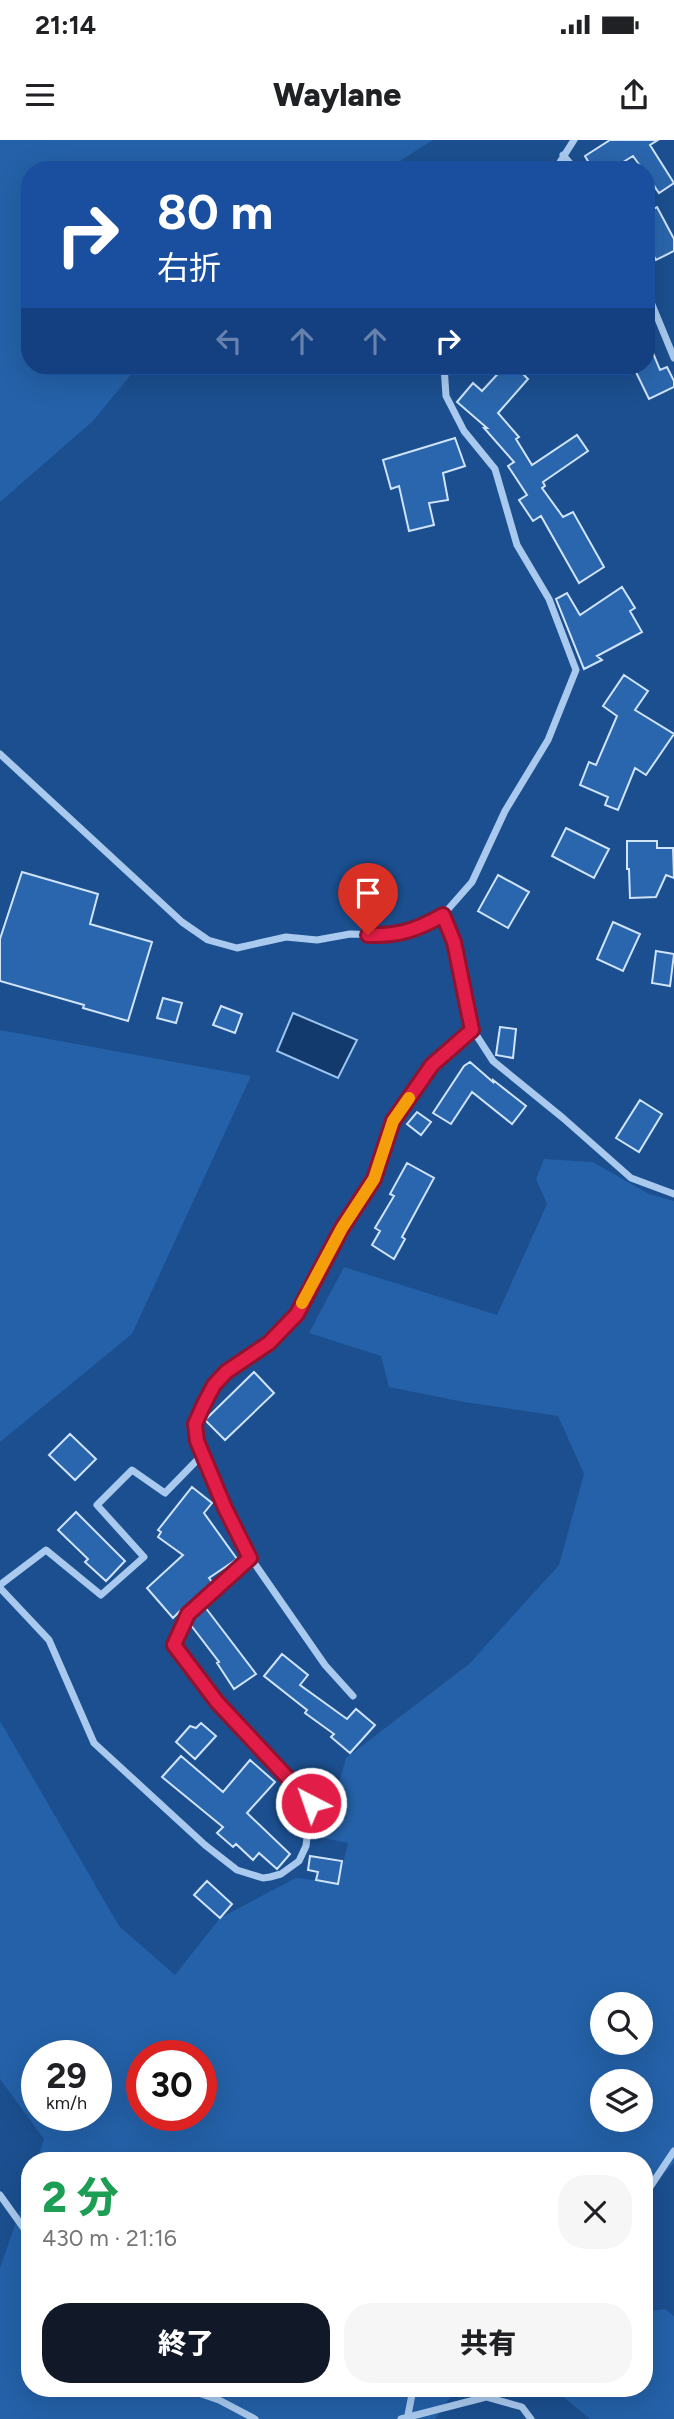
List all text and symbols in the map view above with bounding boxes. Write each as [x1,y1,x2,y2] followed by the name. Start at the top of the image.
[35,9,96,41] text: 21:14
[21,76,59,114] icon: menu
[273,76,401,114] text: Waylane
[615,76,653,114] icon: share
[157,182,273,241] text: 80 m
[42,189,133,280] icon: right
[157,249,221,287] text: 右折
[210,322,248,360] icon: left
[283,322,321,360] icon: ahead
[356,322,394,360] icon: ahead
[429,322,467,360] icon: right
[338,863,398,935] pin
[349,874,387,912] icon: arrive
[274,1766,348,1840] position arrow
[590,1992,653,2132] map controls
[590,1992,653,2055] button: search
[126,2040,217,2131] speed limit sign: 30
[46,2055,87,2097] text: 29
[590,2069,653,2132] button: layers
[46,2092,87,2114] text: km/h
[42,2172,119,2223] text: 2 分
[558,2175,632,2249] button: close
[42,2224,177,2252] text: 430 m · 21:16
[42,2303,330,2383] button: 終了
[344,2303,632,2383] button: 共有

